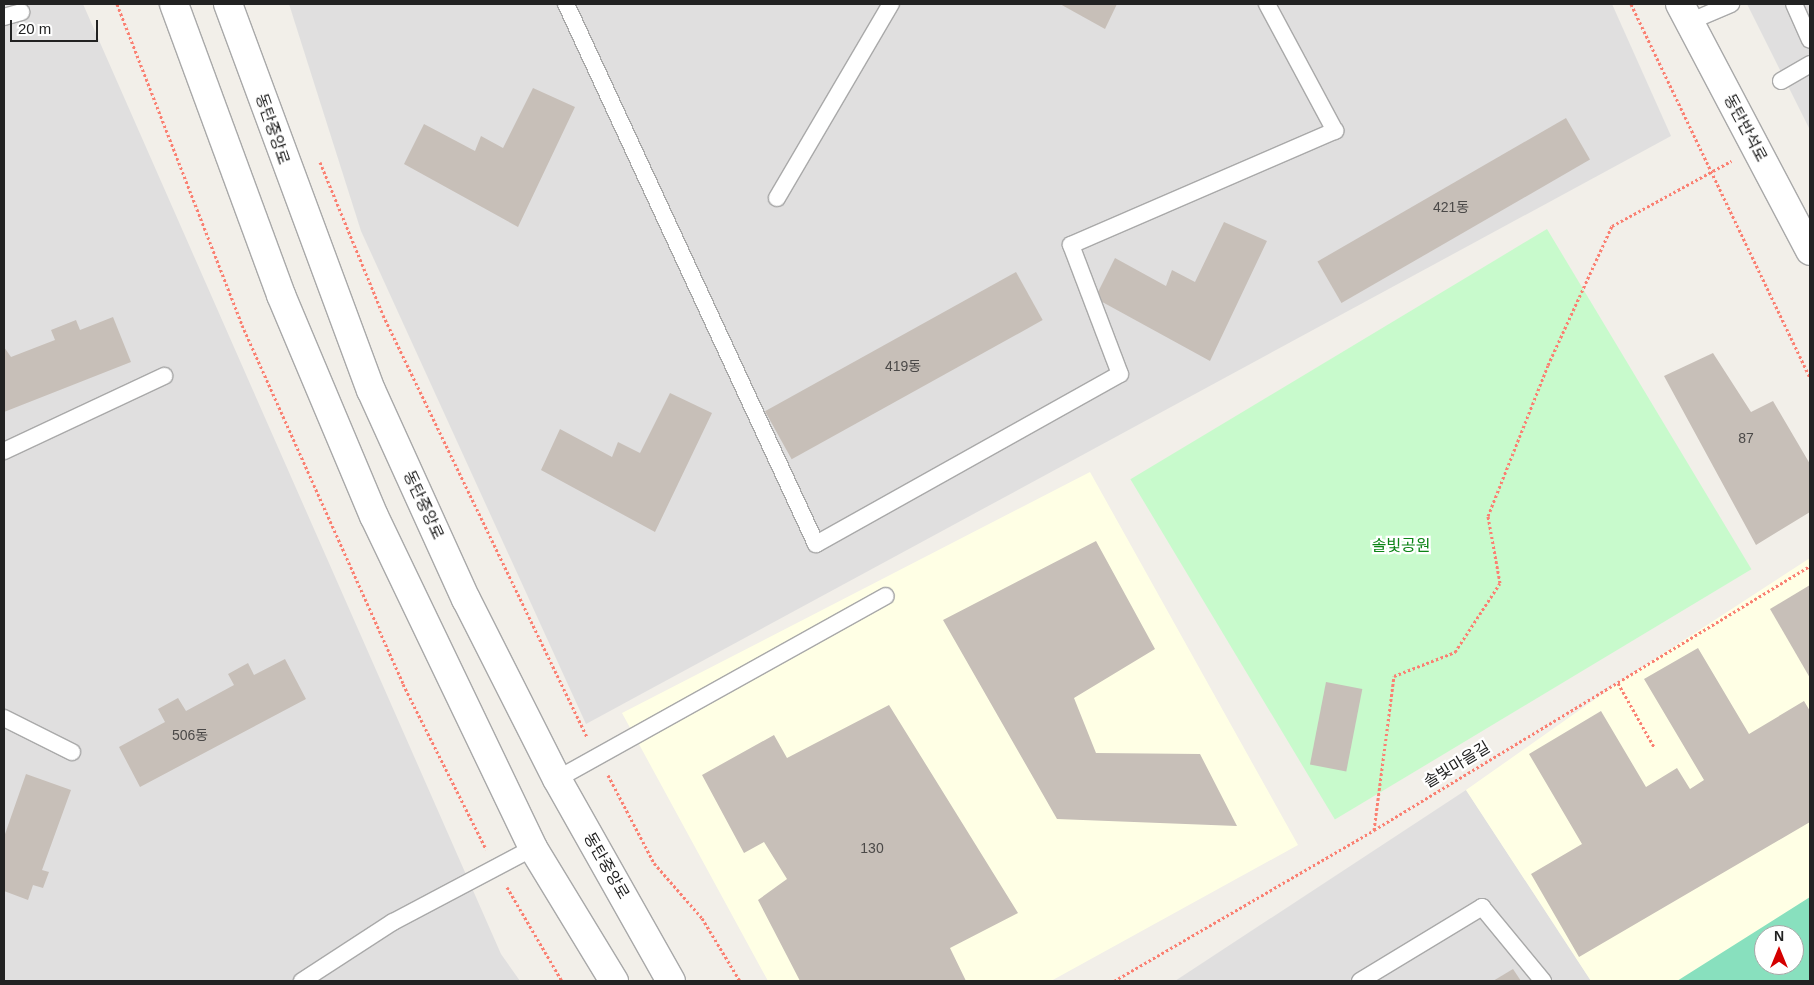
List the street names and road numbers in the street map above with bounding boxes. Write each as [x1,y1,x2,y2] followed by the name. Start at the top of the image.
[251,91,293,167] street label: 동탄중앙로
[1719,91,1771,165] street label: 동탄반석로
[399,468,447,542] street label: 동탄중앙로
[1421,738,1493,792] street label: 솔빛마을길
[579,829,633,903] street label: 동탄중앙로

